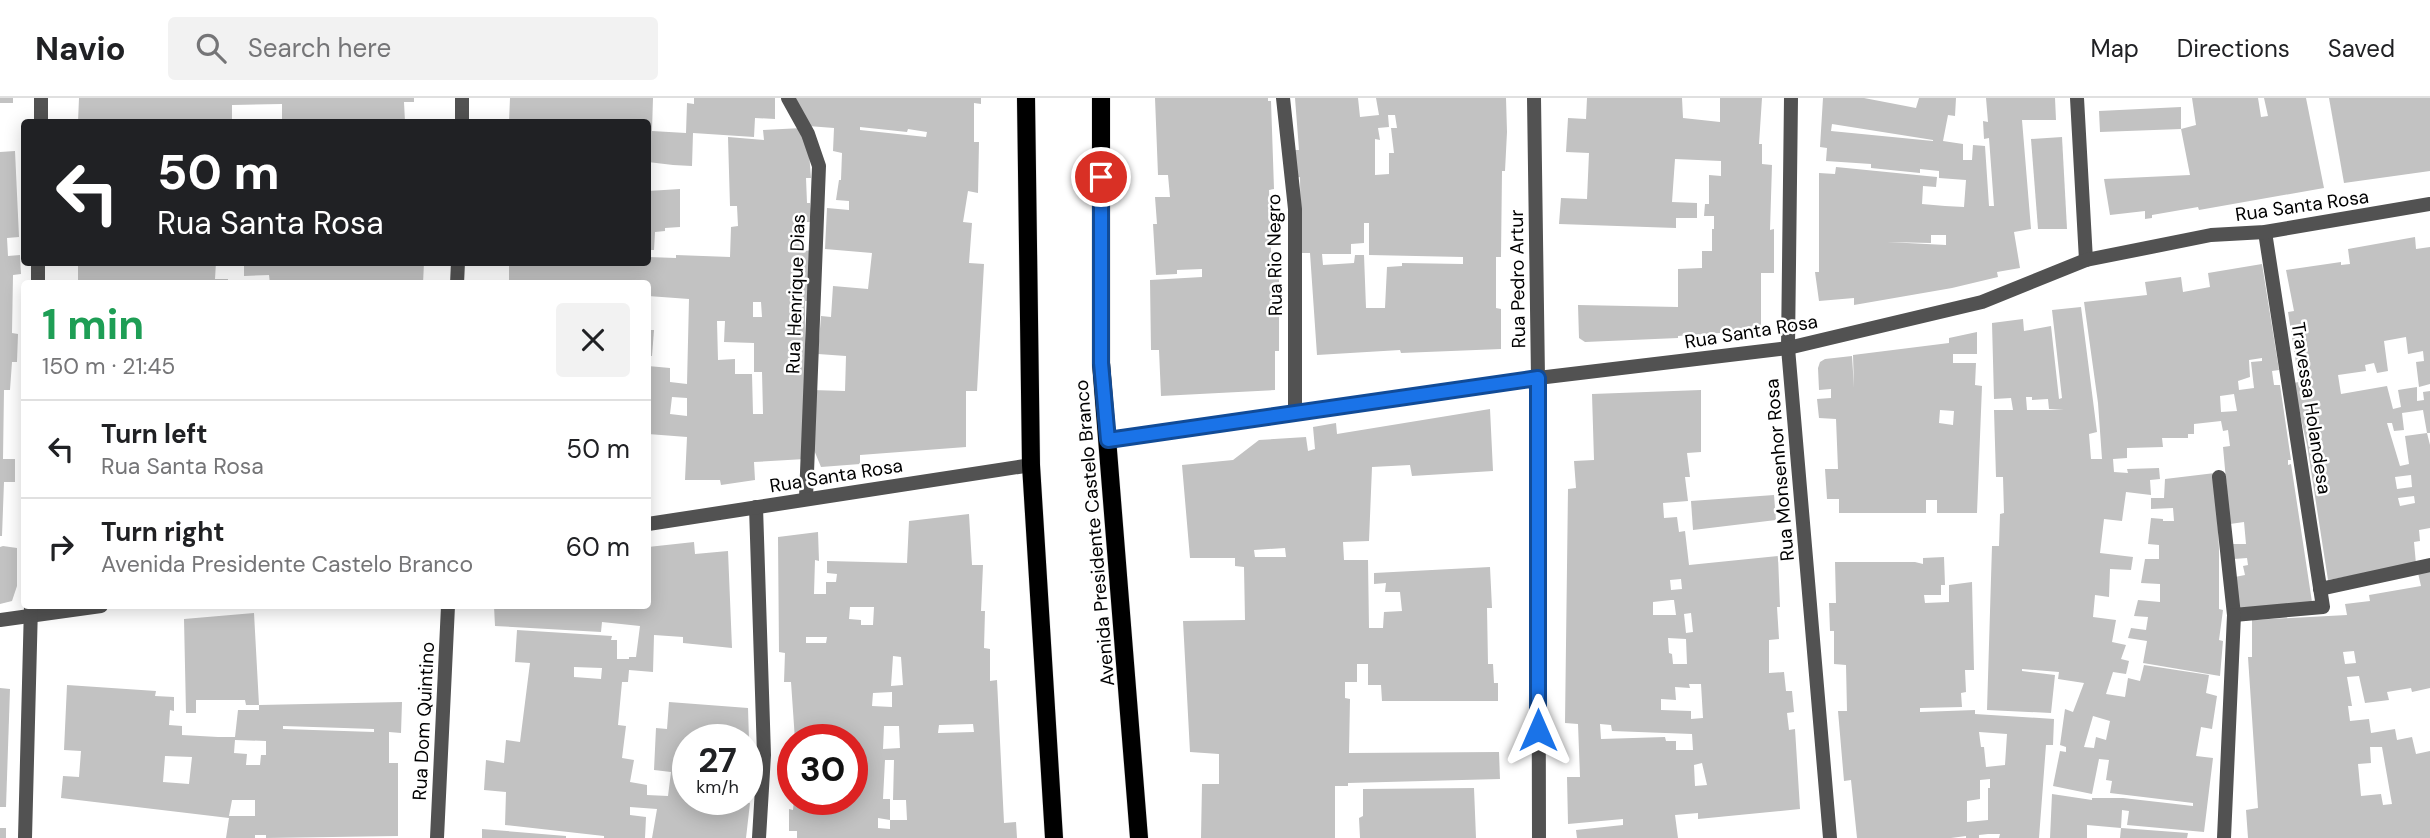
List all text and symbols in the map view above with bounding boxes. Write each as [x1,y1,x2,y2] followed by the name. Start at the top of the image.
[168,17,658,80] search box
[35,27,126,70] text: Navio
[192,29,230,67] icon: search
[248,31,391,65] text: Search here
[2091,33,2139,64] text: Map
[2177,33,2290,64] text: Directions
[2328,33,2395,64] text: Saved
[157,140,280,204] text: 50 m
[42,147,133,238] icon: left
[1071,147,1131,207] pin
[1082,158,1120,196] icon: arrive
[2234,184,2370,227] street label: Rua Santa Rosa
[1261,194,1288,316] street label: Rua Rio Negro
[157,202,384,244] text: Rua Santa Rosa
[1504,209,1531,349] street label: Rua Pedro Artur
[780,214,811,374] street label: Rua Henrique Dias
[42,297,144,352] text: 1 min
[556,303,630,377] button: close
[1683,309,1819,354] street label: Rua Santa Rosa
[2286,320,2337,496] street label: Travessa Holandesa
[42,351,175,381] text: 150 m · 21:45
[1759,378,1800,562] street label: Rua Monsenhor Rosa
[1069,379,1120,687] street label: Avenida Presidente Castelo Branco
[101,417,208,451] text: Turn left
[42,430,80,468] icon: left
[566,432,630,466] text: 50 m
[101,451,264,481] text: Rua Santa Rosa
[768,453,904,498] street label: Rua Santa Rosa
[101,515,225,549] text: Turn right
[42,528,80,566] icon: right
[566,530,630,564] text: 60 m
[101,549,473,579] text: Avenida Presidente Castelo Branco
[407,641,440,801] street label: Rua Dom Quintino
[1501,693,1575,767] position arrow
[777,724,868,815] speed limit sign: 30
[698,737,737,783] text: 27
[696,775,739,799] text: km/h

